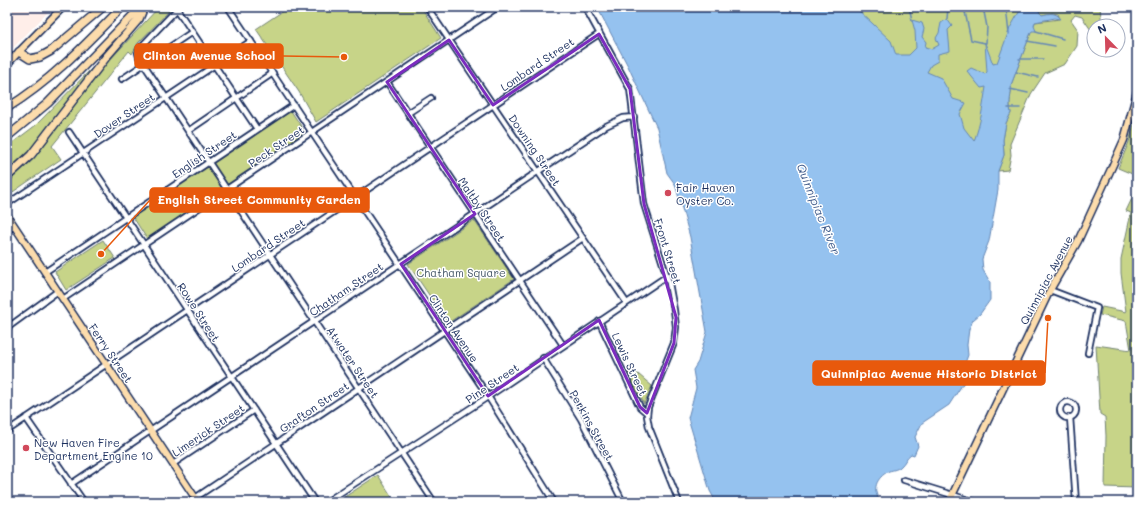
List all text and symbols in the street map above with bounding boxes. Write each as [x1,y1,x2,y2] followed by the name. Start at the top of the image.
[1086,18,1126,58] north arrow
[1095,20,1109,37] text: N
[497,34,577,94] street label: Lombard Street
[135,44,283,68] callout: Clinton Avenue School
[143,47,275,63] text: Clinton Avenue School
[90,89,158,141] street label: Dover Street
[506,111,565,189] street label: Downing Street
[245,122,307,170] street label: Peck Street
[169,127,239,181] street label: English Street
[793,161,845,257] water label: Quinnipiac River
[455,174,509,244] street label: Maltby Street
[676,180,735,208] place label: Fair Haven Oyster Co.
[150,188,369,212] callout: English Street Community Garden
[663,188,673,198] marker: Fair Haven Oyster Co.
[157,191,361,207] text: English Street Community Garden
[228,215,308,275] street label: Lombard Street
[651,216,685,286] street label: Front Street
[1016,233,1076,327] street label: Quinnipiac Avenue
[306,259,386,319] street label: Chatham Street
[416,265,506,280] park label: Chatham Square
[174,280,224,345] street label: Rowe Street
[426,291,482,365] street label: Clinton Avenue
[86,321,136,386] street label: Ferry Street
[323,323,383,401] street label: Atwater Street
[609,330,651,398] street label: Lewis Street
[462,359,522,406] street label: Pine Street
[813,361,1045,385] callout: Quinnipiac Avenue Historic District
[821,365,1037,381] text: Quinnipiac Avenue Historic District
[276,378,352,436] street label: Grafton Street
[566,387,618,463] street label: Perkins Street
[169,400,247,460] street label: Limerick Street
[34,435,153,463] place label: New Haven Fire Department Engine 10
[21,443,31,453] marker: New Haven Fire Department Engine 10

